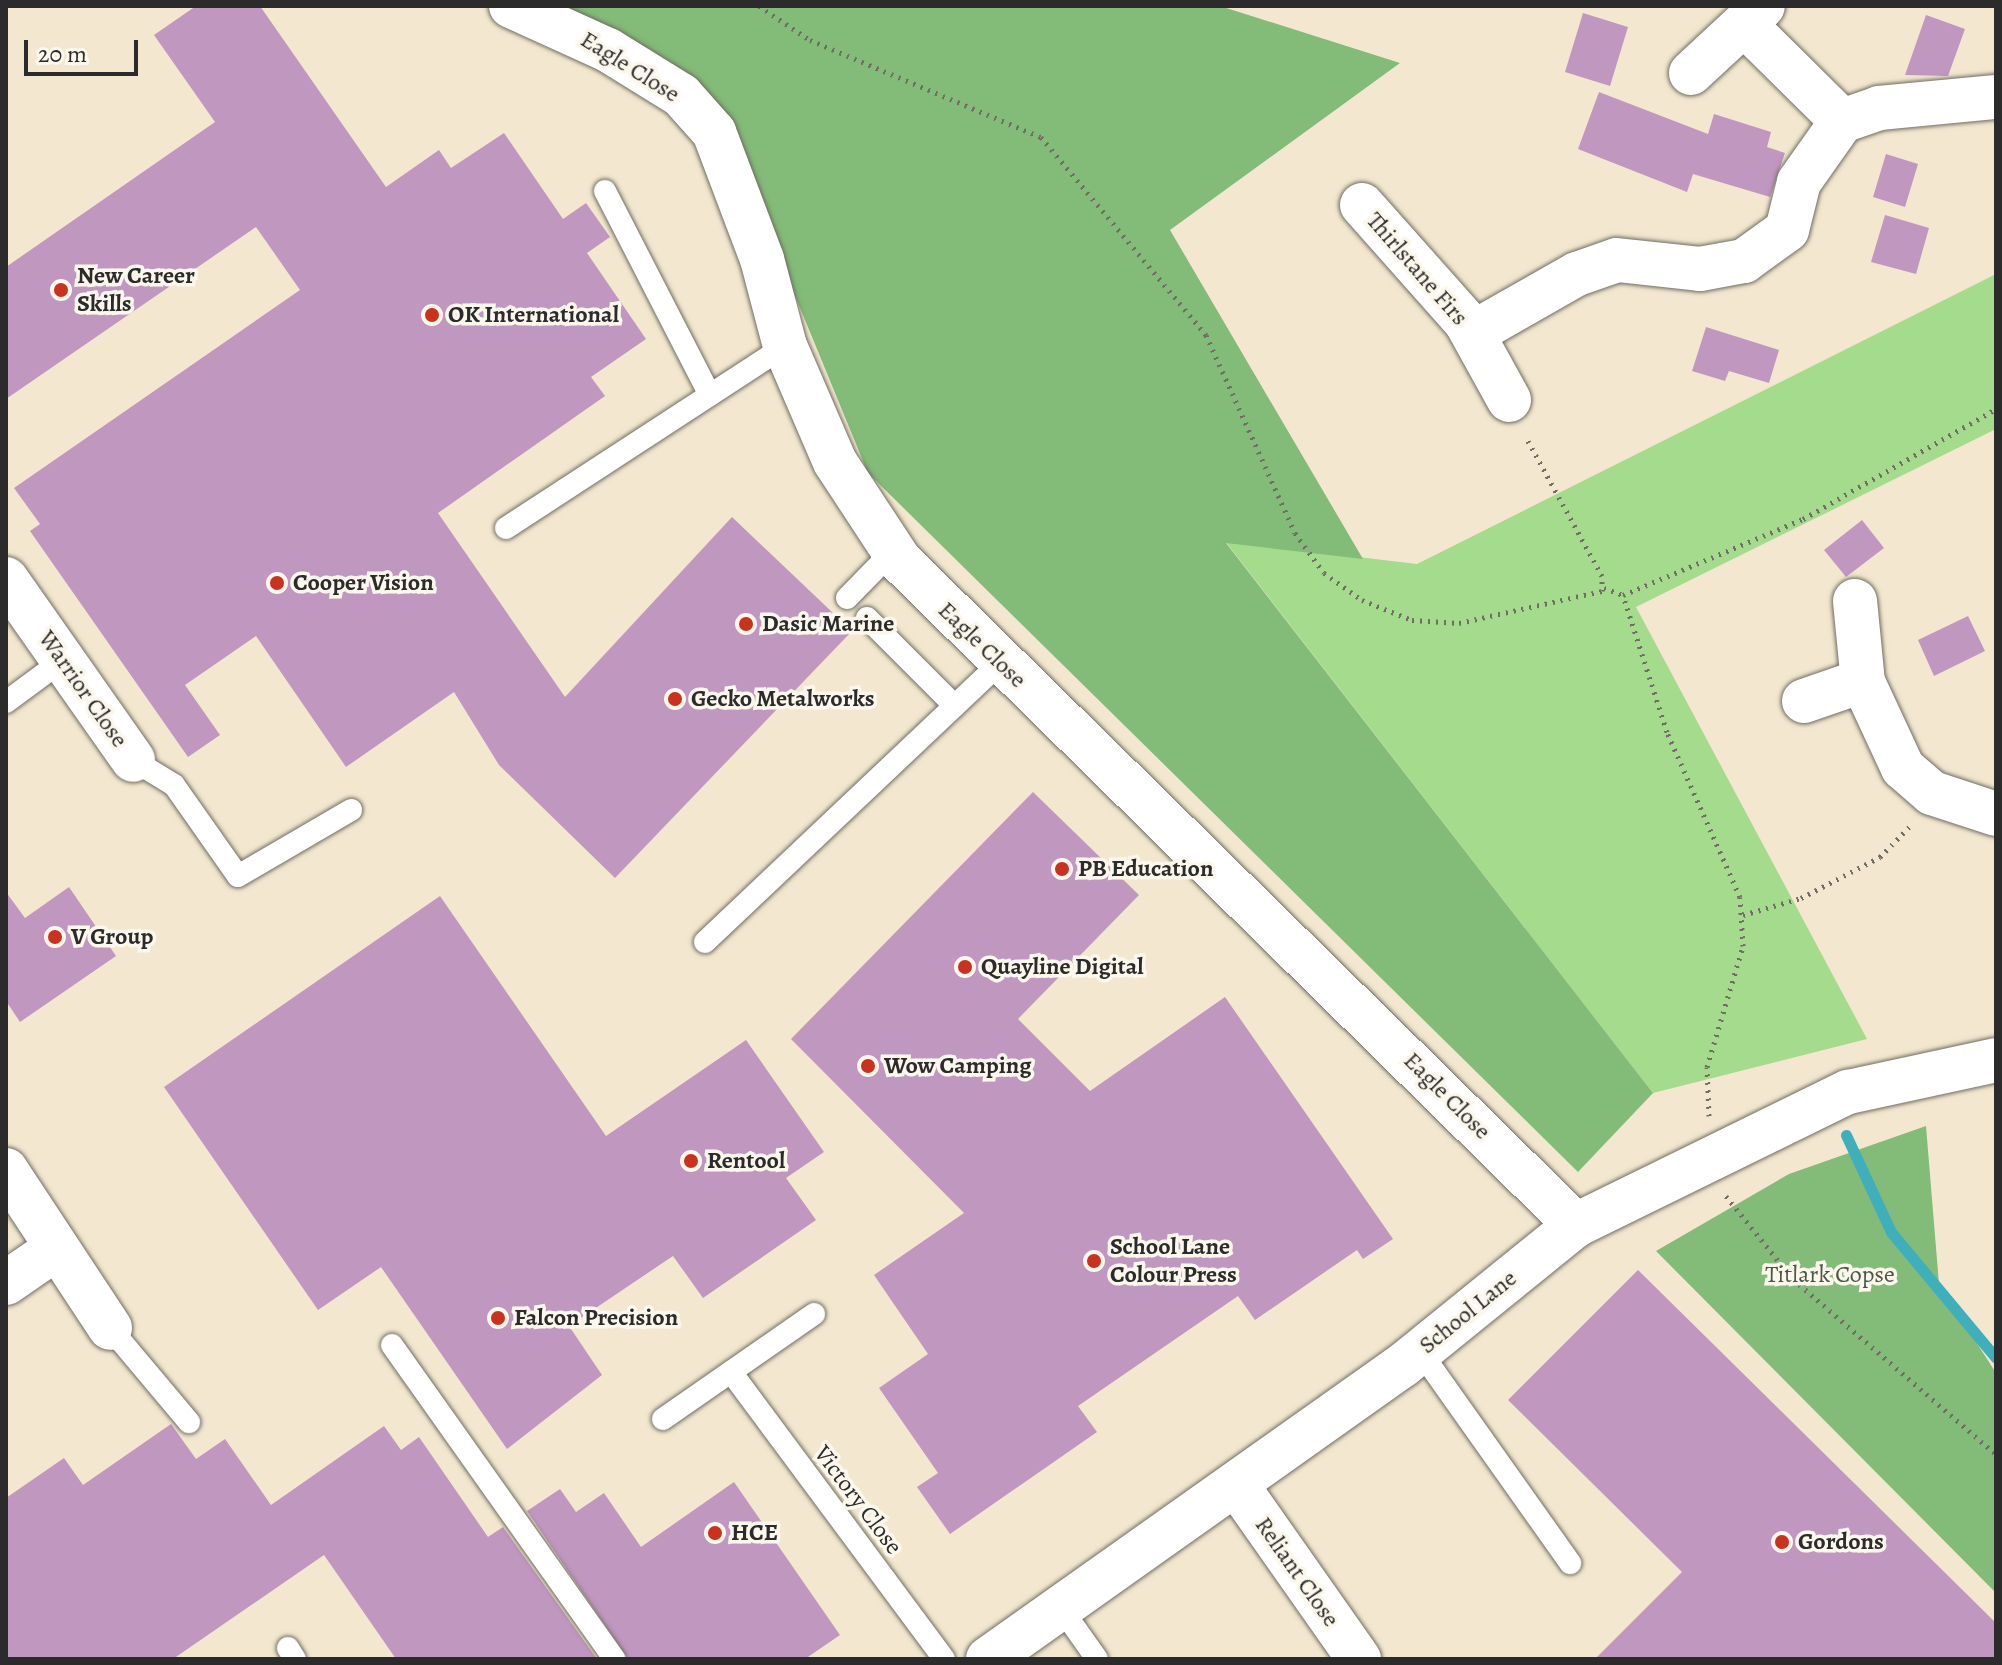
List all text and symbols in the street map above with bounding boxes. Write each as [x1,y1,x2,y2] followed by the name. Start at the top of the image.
[28,24,142,74] scale bar
[575,25,685,109] street label: Eagle Close
[38,38,87,70] text: 20 m
[1360,207,1474,331] street label: Thirlstane Firs
[77,262,195,318] place label: New Career Skills
[52,281,70,299] marker: New Career Skills
[448,301,619,329] place label: OK International
[423,306,441,324] marker: OK International
[293,569,434,597] place label: Cooper Vision
[268,574,286,592] marker: Cooper Vision
[932,596,1032,694] street label: Eagle Close
[762,610,894,638] place label: Dasic Marine
[737,615,755,633] marker: Dasic Marine
[32,625,134,753] street label: Warrior Close
[691,685,875,713] place label: Gecko Metalworks
[666,690,684,708] marker: Gecko Metalworks
[1078,855,1213,883] place label: PB Education
[1053,860,1071,878] marker: PB Education
[71,923,153,951] place label: V Group
[46,928,64,946] marker: V Group
[981,953,1144,981] place label: Quayline Digital
[956,958,974,976] marker: Quayline Digital
[1397,1046,1497,1146] street label: Eagle Close
[884,1052,1031,1080] place label: Wow Camping
[859,1057,877,1075] marker: Wow Camping
[707,1147,785,1175] place label: Rentool
[682,1152,700,1170] marker: Rentool
[1110,1233,1237,1289] place label: School Lane Colour Press
[1085,1252,1103,1270] marker: School Lane Colour Press
[1765,1261,1895,1289] park label: Titlark Copse
[1413,1264,1523,1360] street label: School Lane
[514,1304,678,1332] place label: Falcon Precision
[489,1309,507,1327] marker: Falcon Precision
[808,1440,908,1560] street label: Victory Close
[1249,1511,1345,1633] street label: Reliant Close
[731,1519,778,1547] place label: HCE
[706,1524,724,1542] marker: HCE
[1798,1528,1884,1556] place label: Gordons
[1773,1533,1791,1551] marker: Gordons

